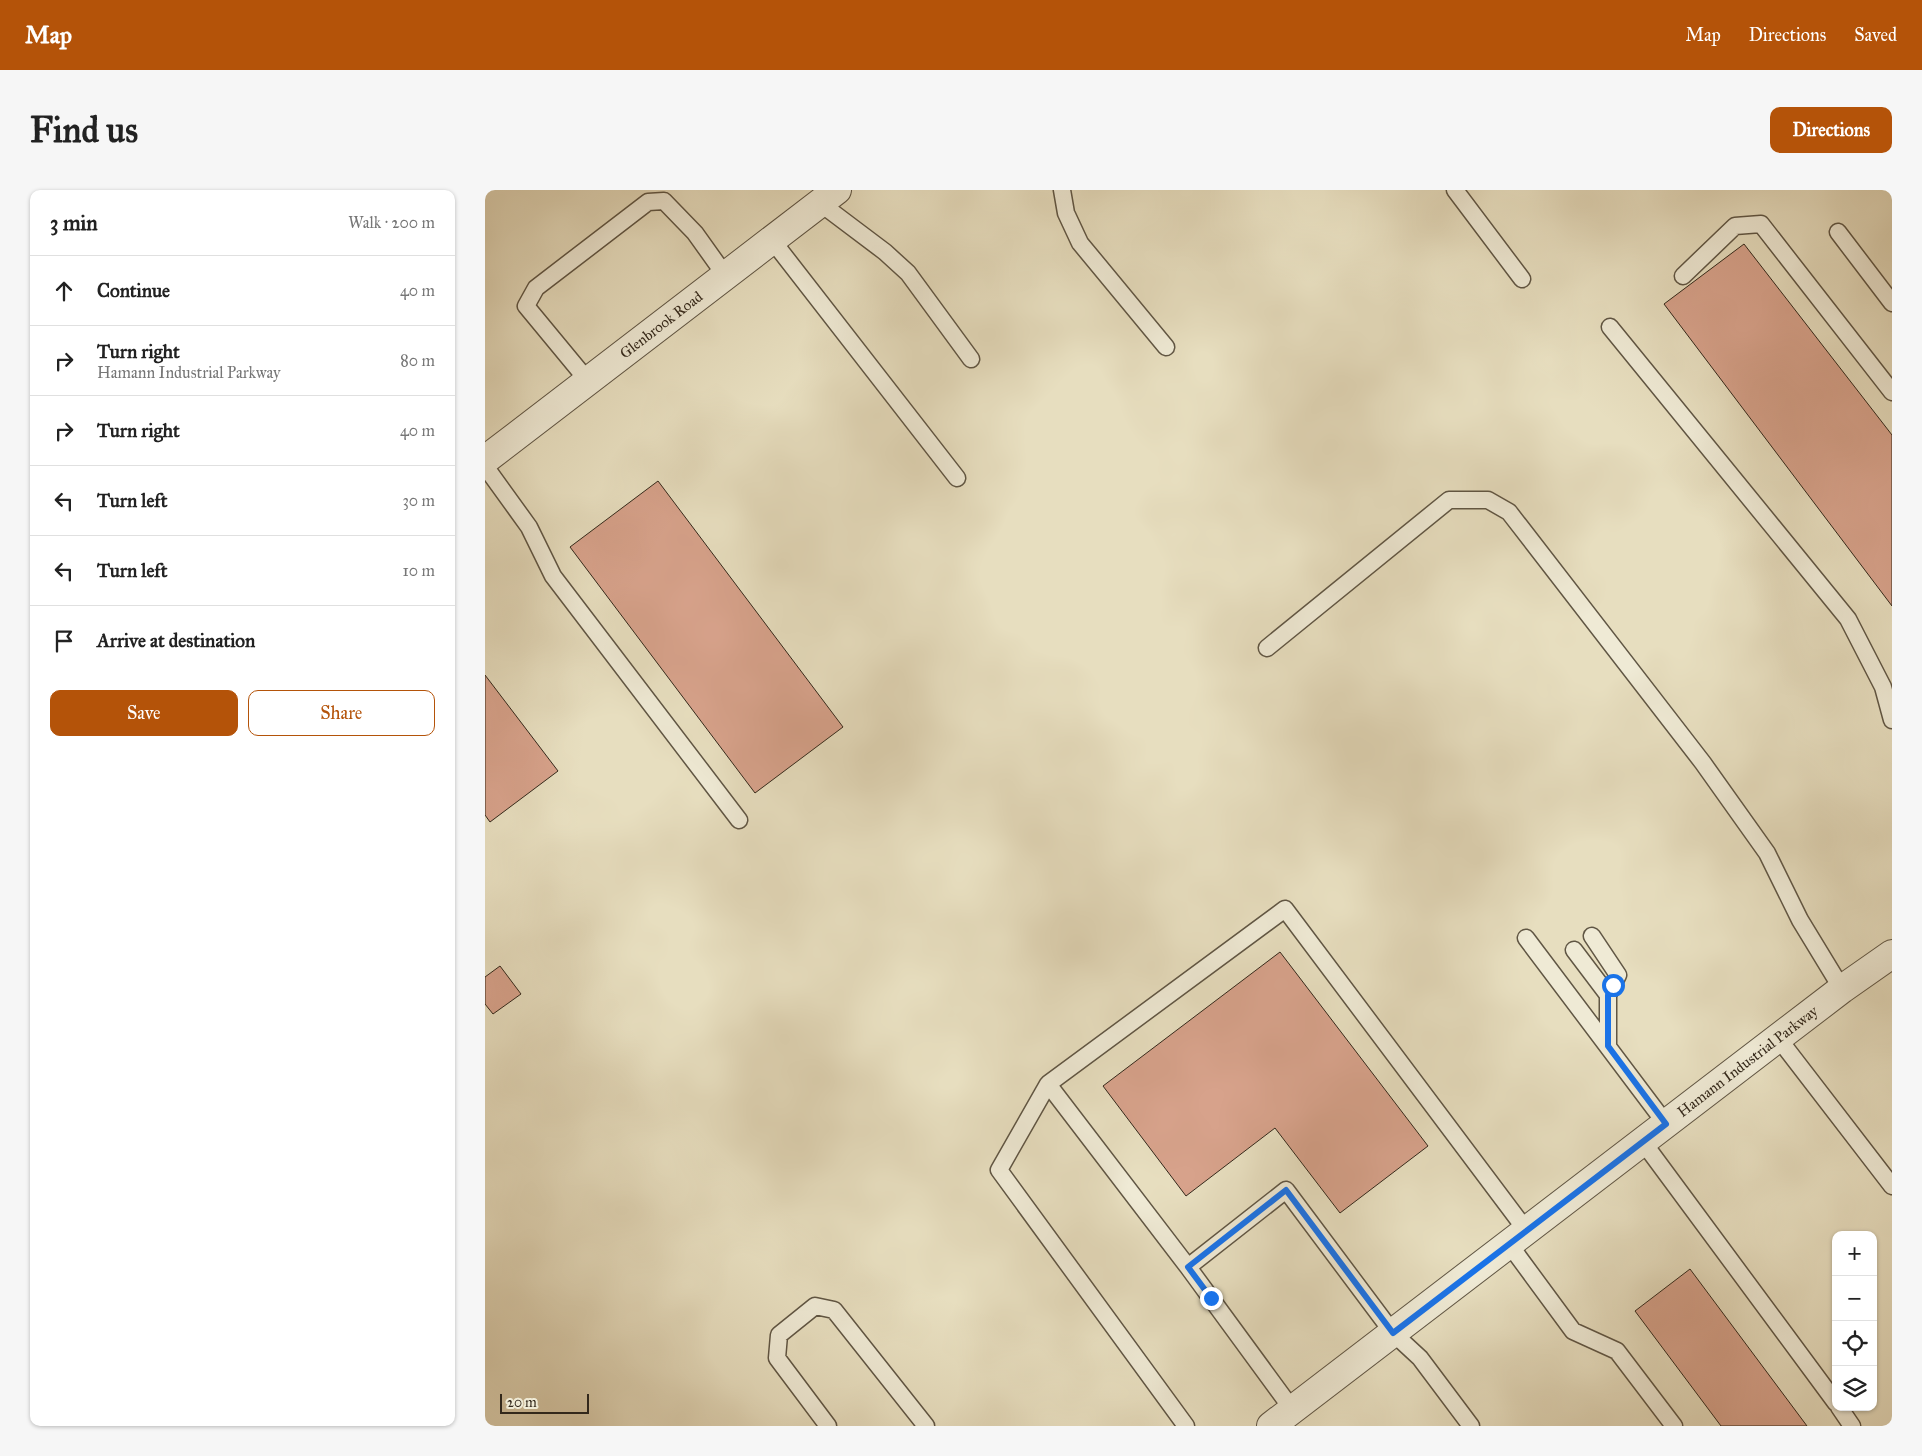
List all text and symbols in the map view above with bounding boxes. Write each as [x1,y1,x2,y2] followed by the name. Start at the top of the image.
[25,20,72,50] text: Map
[1685,24,1721,46] text: Map
[1749,24,1826,46] text: Directions
[1854,24,1897,46] text: Saved
[1770,107,1892,153] button: Directions
[30,109,138,152] text: Find us
[50,210,98,236] text: 3 min
[348,213,435,232] text: Walk · 200 m
[50,277,78,305] icon: ahead
[97,279,170,302] text: Continue
[400,281,435,300] text: 40 m
[616,287,707,362] street label: Glenbrook Road
[97,340,180,363] text: Turn right
[50,347,78,375] icon: right
[400,351,435,370] text: 80 m
[97,363,280,382] text: Hamann Industrial Parkway
[50,417,78,445] icon: right
[97,419,180,442] text: Turn right
[400,421,435,440] text: 40 m
[50,487,78,515] icon: left
[97,489,167,512] text: Turn left
[402,491,435,510] text: 30 m
[50,557,78,585] icon: left
[97,559,167,582] text: Turn left
[403,561,435,580] text: 10 m
[50,627,78,655] icon: arrive
[97,629,255,652] text: Arrive at destination
[50,690,238,736] button: Save
[248,690,435,736] button: Share
[1602,974,1625,997] route start
[1674,1001,1822,1121] street label: Hamann Industrial Parkway
[1832,1231,1877,1411] map controls
[1832,1231,1877,1276] button: +
[1832,1276,1877,1321] button: −
[1200,1287,1223,1310] route end
[1832,1321,1877,1366] button: locate
[1832,1366,1877,1411] button: layers
[500,1391,589,1414] scale bar
[507,1394,537,1411] text: 20 m

